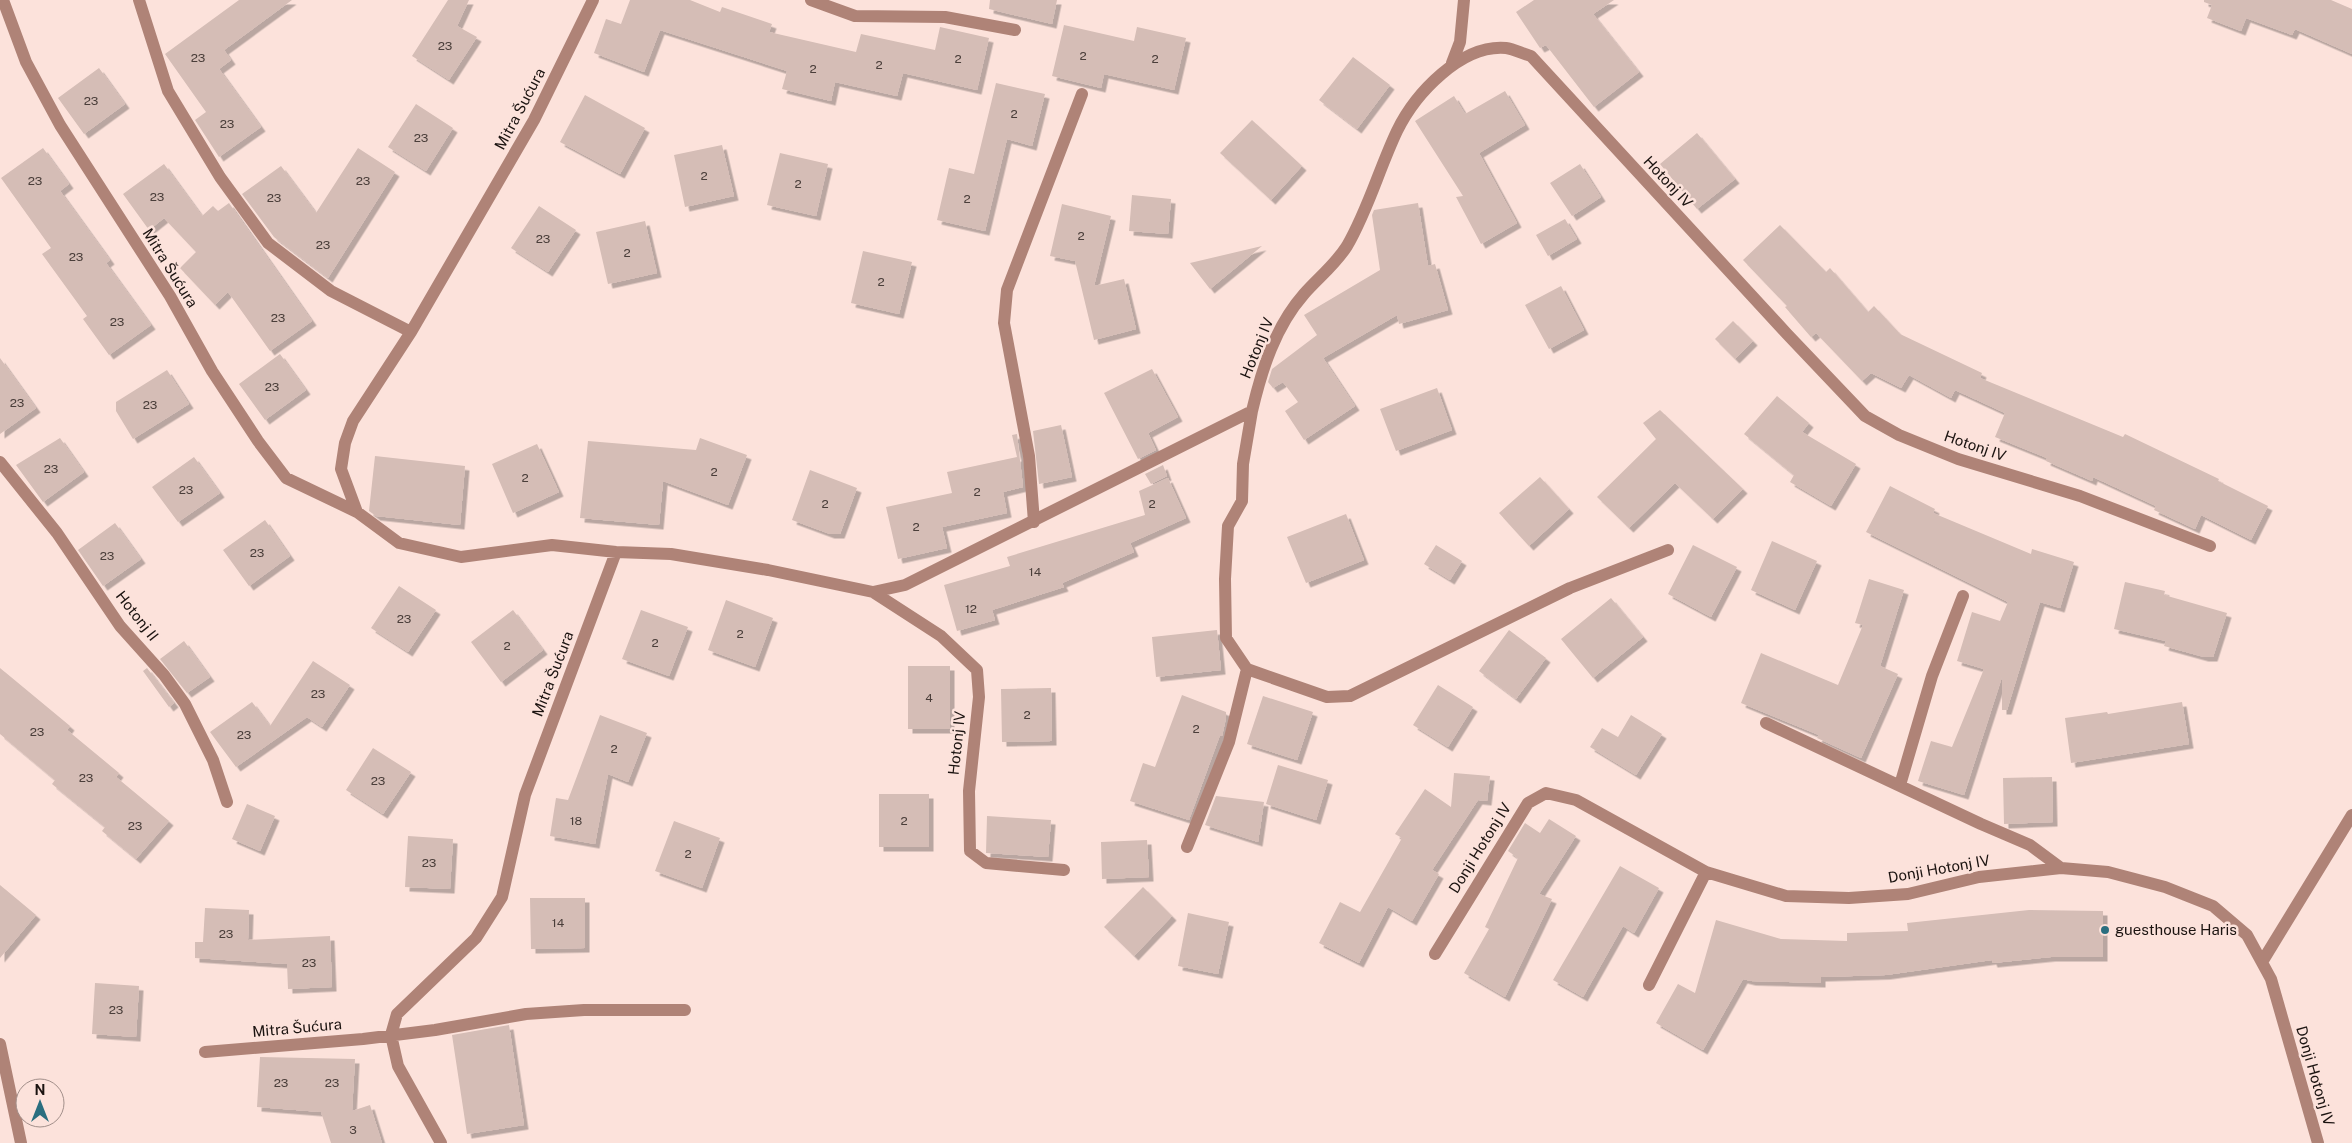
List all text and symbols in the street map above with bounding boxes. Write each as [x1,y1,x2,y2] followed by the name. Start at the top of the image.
[438,39,452,53] house number: 23
[1079,49,1087,63] house number: 2
[191,51,205,65] house number: 23
[954,52,962,66] house number: 2
[1151,52,1159,66] house number: 2
[875,58,883,72] house number: 2
[809,62,817,76] house number: 2
[491,65,548,152] street label: Mitra Šućura
[84,94,98,108] house number: 23
[1010,107,1018,121] house number: 2
[220,117,234,131] house number: 23
[414,131,428,145] house number: 23
[1640,152,1696,211] street label: Hotonj IV
[700,169,708,183] house number: 2
[28,174,42,188] house number: 23
[356,174,370,188] house number: 23
[794,177,802,191] house number: 2
[150,190,164,204] house number: 23
[267,191,281,205] house number: 23
[963,192,971,206] house number: 2
[139,225,201,310] street label: Mitra Šućura
[1077,229,1085,243] house number: 2
[536,232,550,246] house number: 23
[316,238,330,252] house number: 23
[623,246,631,260] house number: 2
[69,250,83,264] house number: 23
[877,275,885,289] house number: 2
[271,311,285,325] house number: 23
[110,315,124,329] house number: 23
[1237,315,1276,381] street label: Hotonj IV
[265,380,279,394] house number: 23
[10,396,24,410] house number: 23
[143,398,157,412] house number: 23
[1942,427,2008,464] street label: Hotonj IV
[44,462,58,476] house number: 23
[710,465,718,479] house number: 2
[521,471,529,485] house number: 2
[179,483,193,497] house number: 23
[973,485,981,499] house number: 2
[821,497,829,511] house number: 2
[1148,497,1156,511] house number: 2
[912,520,920,534] house number: 2
[250,546,264,560] house number: 23
[100,549,114,563] house number: 23
[1029,565,1042,579] house number: 14
[113,587,162,644] street label: Hotonj II
[965,602,977,616] house number: 12
[397,612,411,626] house number: 23
[736,627,744,641] house number: 2
[528,629,577,719] street label: Mitra Šućura
[651,636,659,650] house number: 2
[503,639,511,653] house number: 2
[311,687,325,701] house number: 23
[925,691,933,705] house number: 4
[1023,708,1031,722] house number: 2
[945,710,968,776] street label: Hotonj IV
[1192,722,1200,736] house number: 2
[30,725,44,739] house number: 23
[237,728,251,742] house number: 23
[610,742,618,756] house number: 2
[79,771,93,785] house number: 23
[371,774,385,788] house number: 23
[1445,799,1514,896] street label: Donji Hotonj IV
[570,814,583,828] house number: 18
[900,814,908,828] house number: 2
[128,819,142,833] house number: 23
[684,847,692,861] house number: 2
[1887,851,1991,886] street label: Donji Hotonj IV
[422,856,436,870] house number: 23
[552,916,565,930] house number: 14
[2115,921,2237,938] place label: guesthouse Haris
[2099,924,2111,936] marker: guesthouse Haris
[219,927,233,941] house number: 23
[302,956,316,970] house number: 23
[109,1003,123,1017] house number: 23
[251,1015,343,1040] street label: Mitra Šućura
[2293,1024,2338,1128] street label: Donji Hotonj IV
[274,1076,288,1090] house number: 23
[325,1076,339,1090] house number: 23
[15,1078,65,1128] north arrow
[35,1082,45,1098] text: N
[349,1123,357,1137] house number: 3

